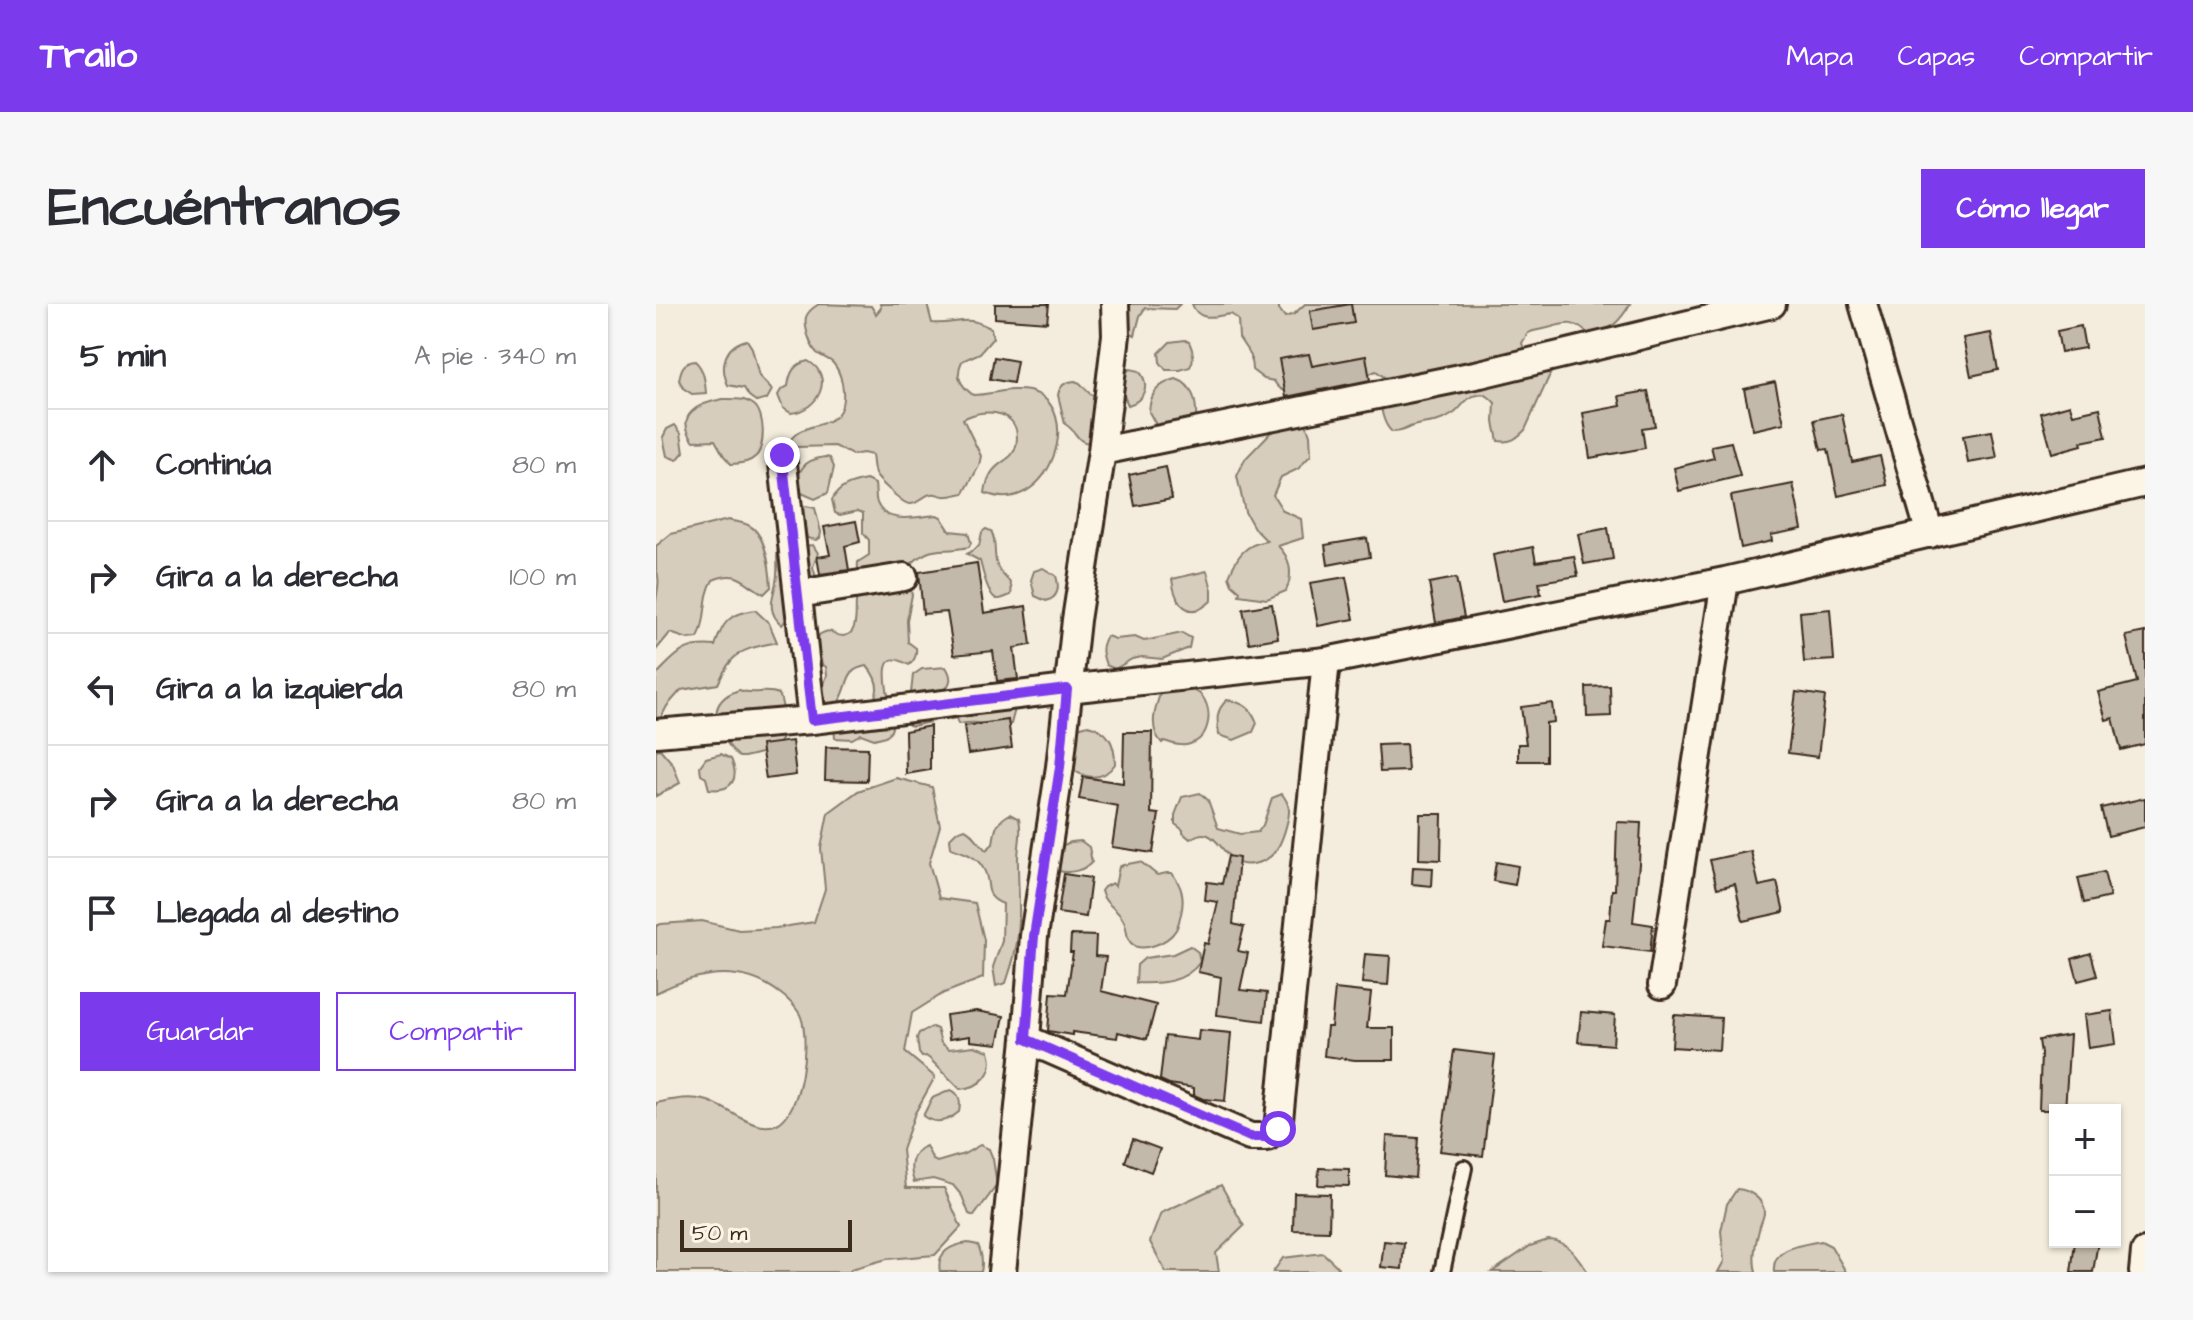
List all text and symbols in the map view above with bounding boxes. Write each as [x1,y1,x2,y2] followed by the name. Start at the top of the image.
[40,30,137,82] text: Trailo
[1786,37,1853,76] text: Mapa
[1897,37,1975,76] text: Capas
[2019,37,2153,76] text: Compartir
[48,169,401,247] text: Encuéntranos
[1921,169,2145,248] button: Cómo llegar
[80,332,166,380] text: 5 min
[414,338,576,374] text: A pie · 340 m
[764,437,800,473] route end
[80,443,124,487] icon: ahead
[156,444,271,486] text: Continúa
[512,447,576,483] text: 80 m
[80,555,124,599] icon: right
[156,556,398,598] text: Gira a la derecha
[509,559,576,595] text: 100 m
[80,667,124,711] icon: left
[156,668,402,710] text: Gira a la izquierda
[512,671,576,707] text: 80 m
[80,779,124,823] icon: right
[156,780,398,822] text: Gira a la derecha
[512,783,576,819] text: 80 m
[80,891,124,935] icon: arrive
[156,892,398,934] text: Llegada al destino
[80,992,320,1071] button: Guardar
[336,992,576,1071] button: Compartir
[2049,1104,2121,1248] map controls
[2049,1104,2121,1176] button: +
[1260,1111,1296,1147] route start
[2049,1176,2121,1248] button: −
[680,1216,852,1252] scale bar
[692,1218,747,1249] text: 50 m

